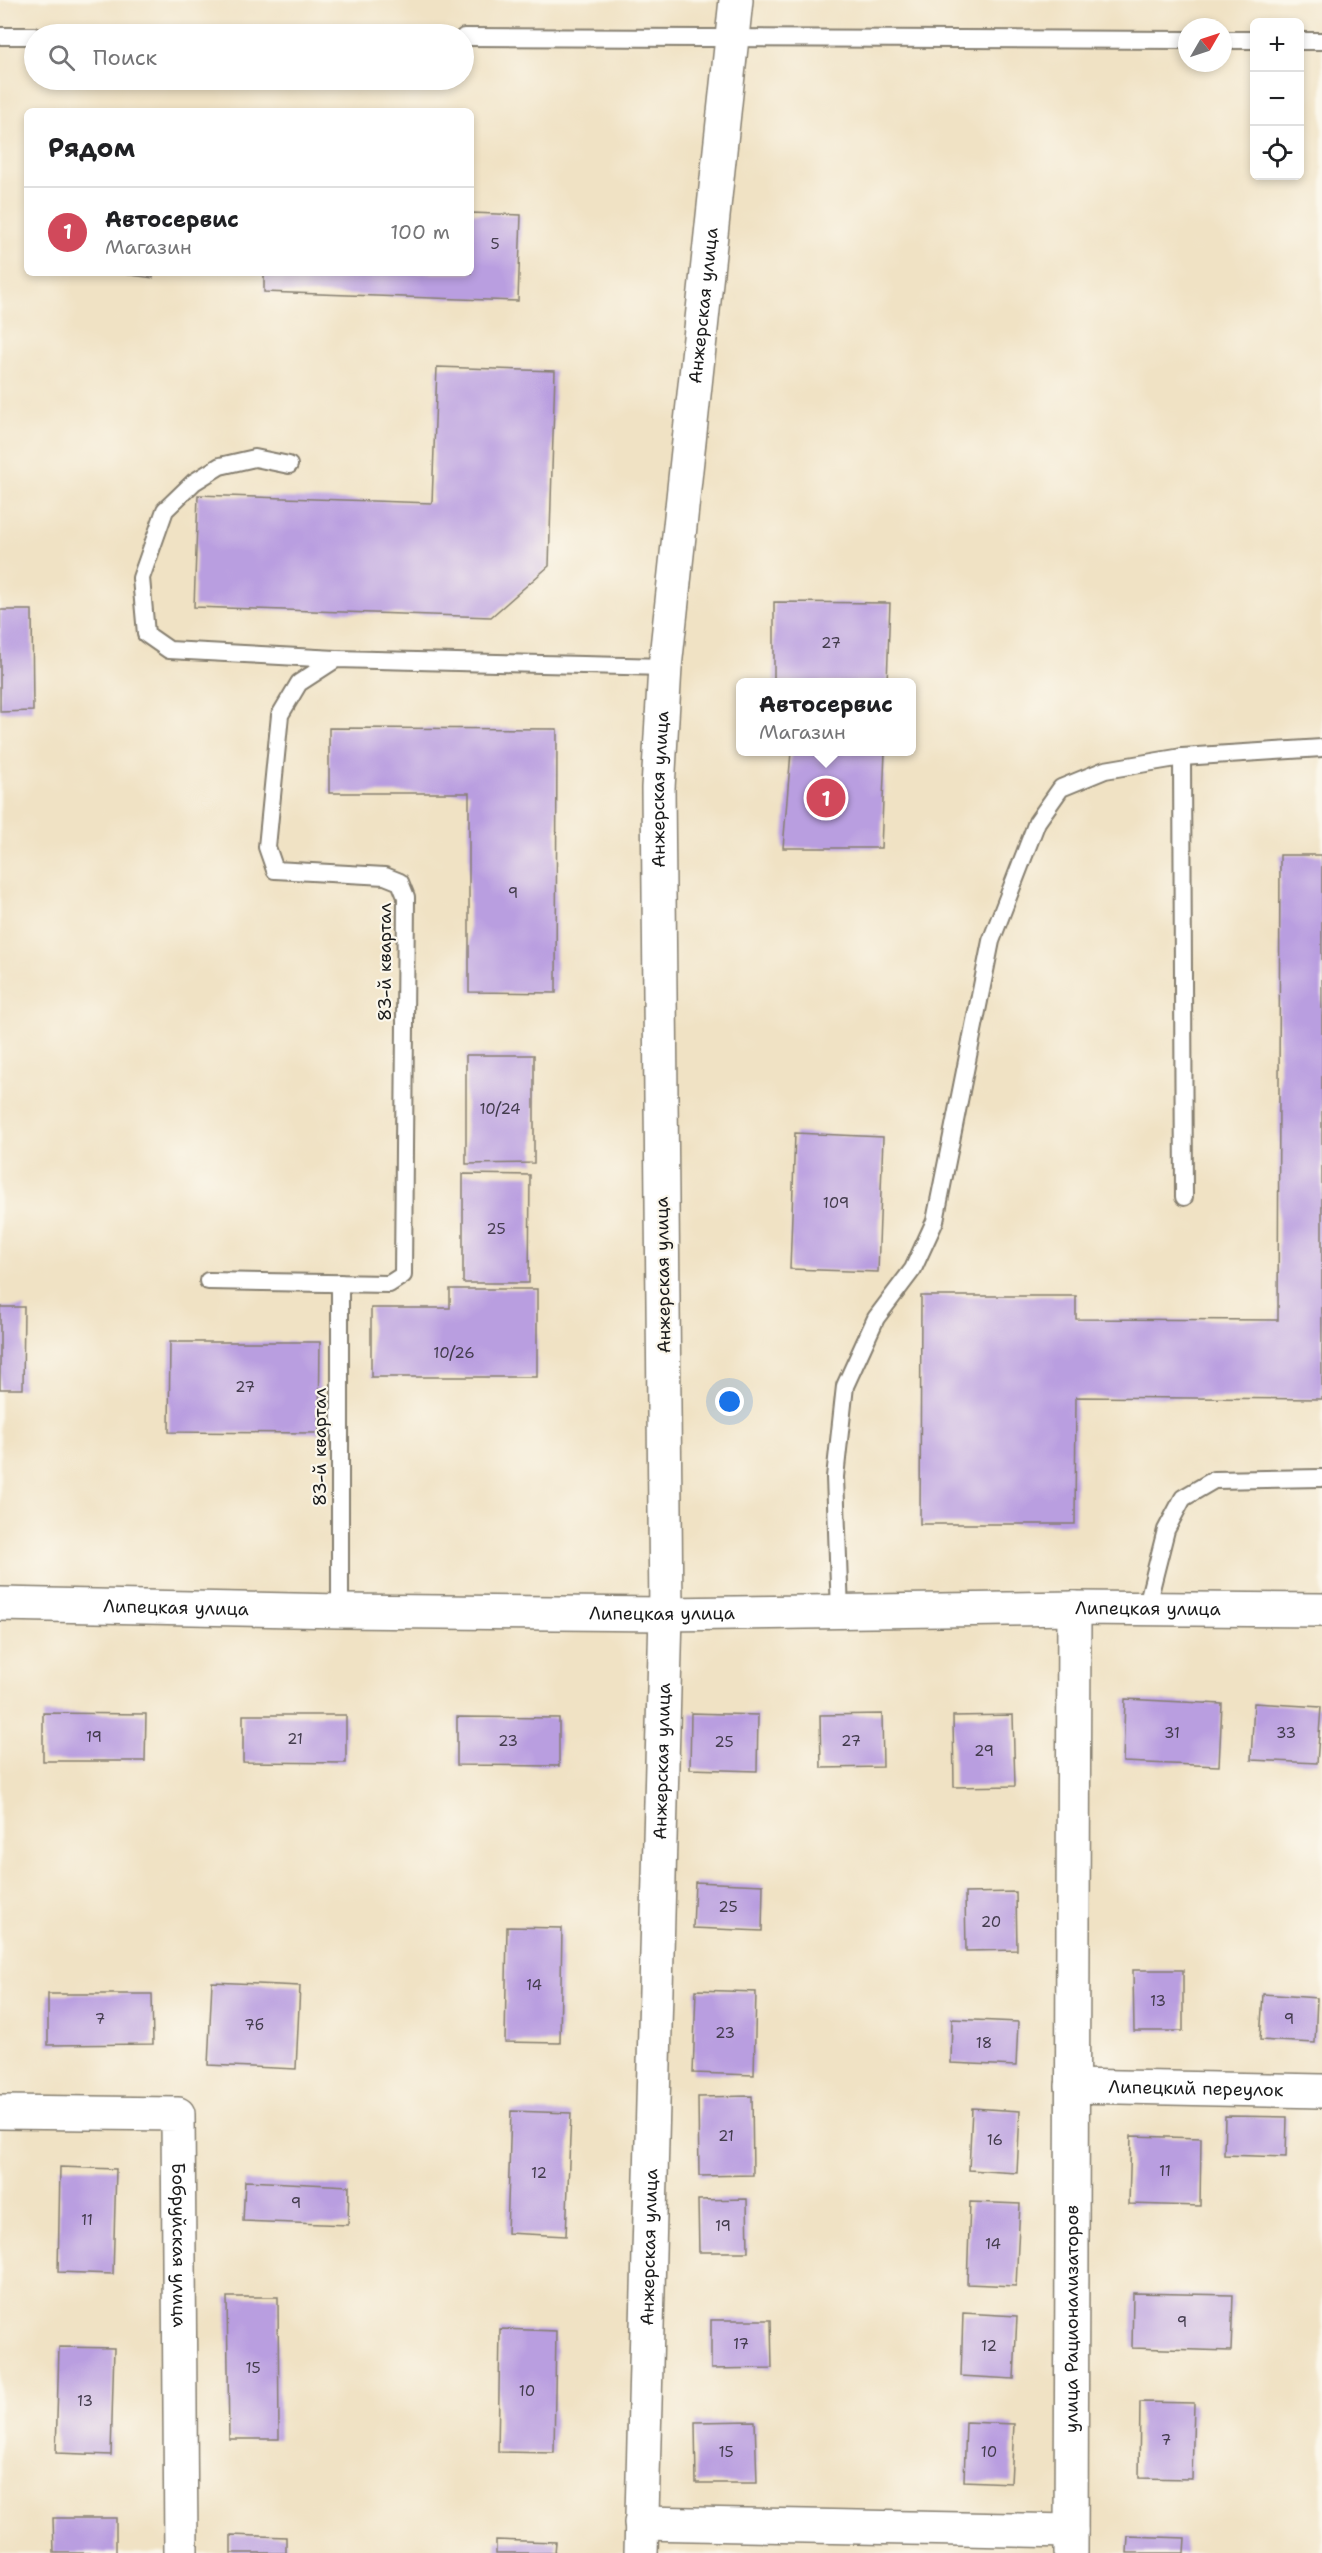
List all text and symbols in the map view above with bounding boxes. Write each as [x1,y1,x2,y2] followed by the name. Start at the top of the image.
[1178,18,1232,72] north arrow
[1250,18,1304,180] map controls
[1250,18,1304,72] button: +
[24,24,474,90] search box
[45,41,78,74] icon: search
[93,43,157,72] text: Поиск
[1250,72,1304,126] button: −
[1250,126,1304,180] button: locate
[48,130,135,165] text: Рядом
[105,205,239,234] text: Автосервис
[63,219,72,245] text: 1
[390,219,450,245] text: 100 m
[683,226,724,385] street label: Анжерская улица
[105,234,192,260] text: Магазин
[490,234,500,254] house number: 5
[821,633,841,653] house number: 27
[736,678,916,756] popup
[759,690,893,719] text: Автосервис
[646,710,674,868] street label: Анжерская улица
[759,719,846,745] text: Магазин
[806,776,846,820] pin: 1
[508,883,518,903] house number: 9
[373,903,397,1021] street label: 83-й квартал
[479,1099,521,1119] house number: 10/24
[823,1193,849,1213] house number: 109
[650,1196,676,1354] street label: Анжерская улица
[486,1219,506,1239] house number: 25
[433,1343,475,1363] house number: 10/26
[235,1377,255,1397] house number: 27
[715,1387,744,1416] your location
[308,1388,332,1506] street label: 83-й квартал
[103,1594,249,1621] street label: Липецкая улица
[1075,1596,1221,1621] street label: Липецкая улица
[589,1601,735,1626] street label: Липецкая улица
[648,1682,676,1840] street label: Анжерская улица
[1164,1723,1180,1743] house number: 31
[1276,1723,1296,1743] house number: 33
[86,1727,102,1747] house number: 19
[287,1729,303,1749] house number: 21
[498,1731,518,1751] house number: 23
[841,1731,861,1751] house number: 27
[714,1732,734,1752] house number: 25
[974,1741,994,1761] house number: 29
[718,1897,738,1917] house number: 25
[981,1912,1001,1932] house number: 20
[526,1975,542,1995] house number: 14
[1150,1991,1166,2011] house number: 13
[95,2009,105,2029] house number: 7
[1284,2009,1294,2029] house number: 9
[244,2015,264,2035] house number: 7б
[715,2023,735,2043] house number: 23
[976,2033,992,2053] house number: 18
[1108,2075,1284,2102] street label: Липецкий переулок
[718,2126,734,2146] house number: 21
[987,2130,1003,2150] house number: 16
[1159,2161,1171,2181] house number: 11
[166,2162,191,2328] street label: Бобруйская улица
[531,2163,547,2183] house number: 12
[635,2168,663,2326] street label: Анжерская улица
[291,2193,301,2213] house number: 9
[1059,2205,1084,2433] street label: улица Рационализаторов
[81,2210,93,2230] house number: 11
[715,2216,731,2236] house number: 19
[985,2234,1001,2254] house number: 14
[1177,2312,1187,2332] house number: 9
[733,2334,749,2354] house number: 17
[981,2336,997,2356] house number: 12
[245,2358,261,2378] house number: 15
[519,2381,535,2401] house number: 10
[77,2391,93,2411] house number: 13
[1161,2430,1171,2450] house number: 7
[718,2442,734,2462] house number: 15
[981,2442,997,2462] house number: 10

